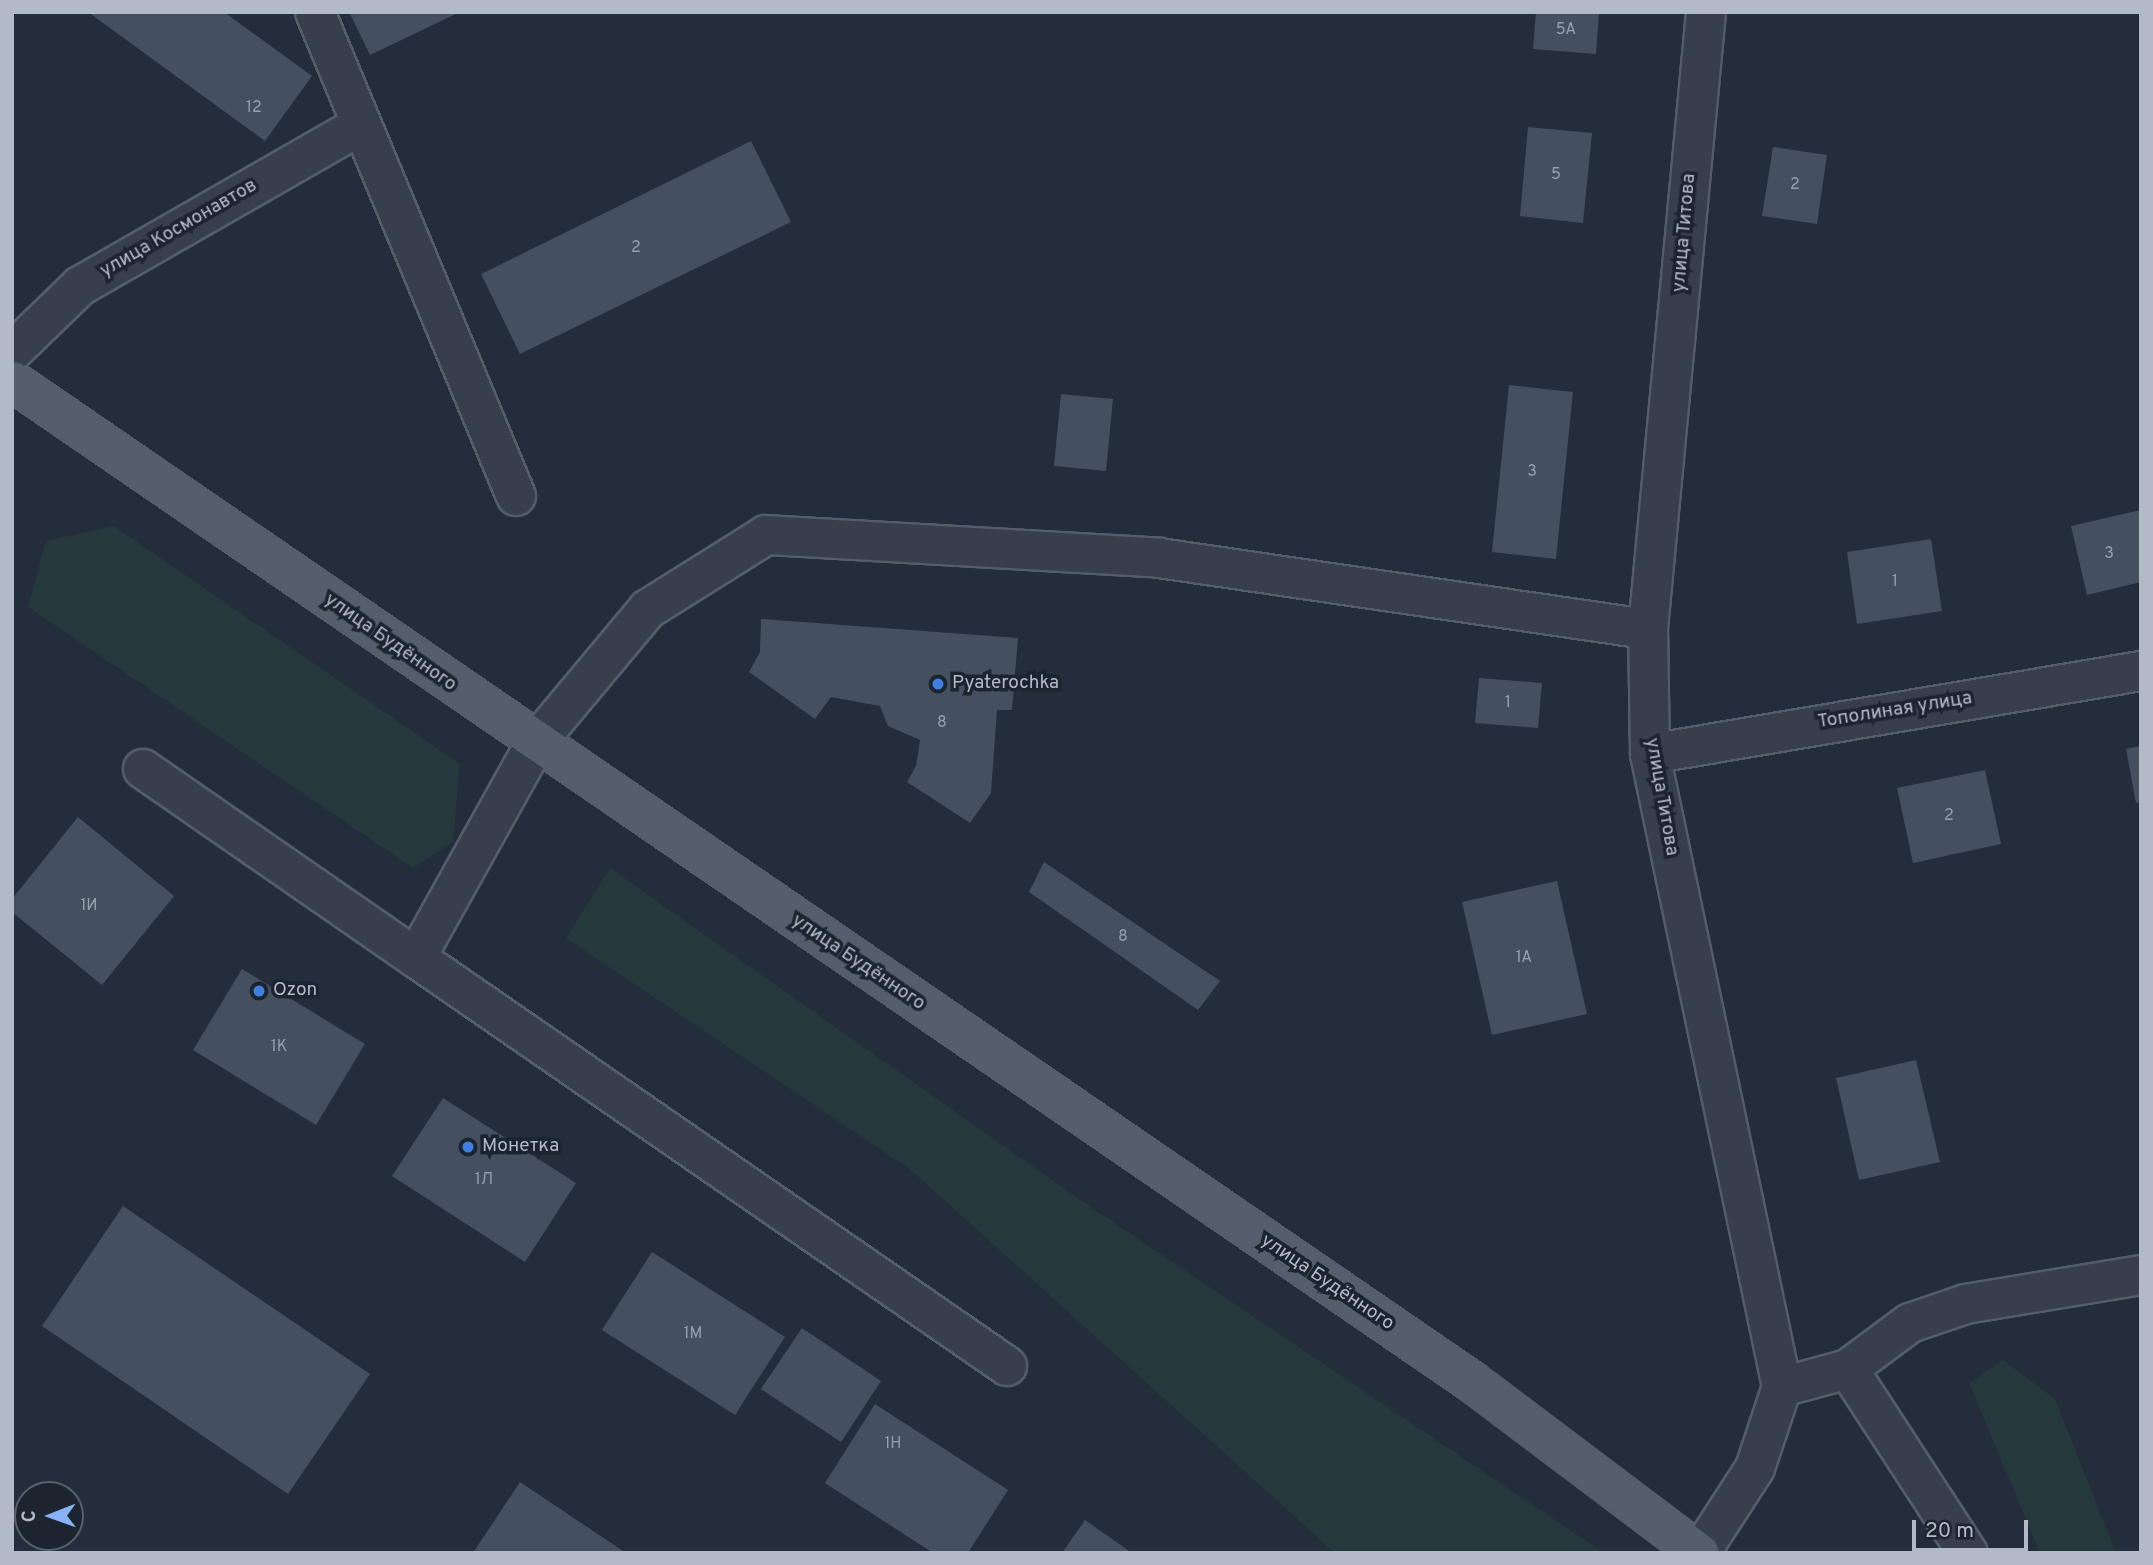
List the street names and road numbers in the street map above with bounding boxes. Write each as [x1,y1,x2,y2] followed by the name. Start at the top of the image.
[1668,172,1702,294] street label: улица Титова
[97,175,261,283] street label: улица Космонавтов
[320,589,460,697] street label: улица Будённого
[1816,688,1974,734] street label: Тополиная улица
[1639,736,1683,858] street label: улица Титова
[787,910,929,1016] street label: улица Будённого
[1256,1230,1398,1336] street label: улица Будённого

